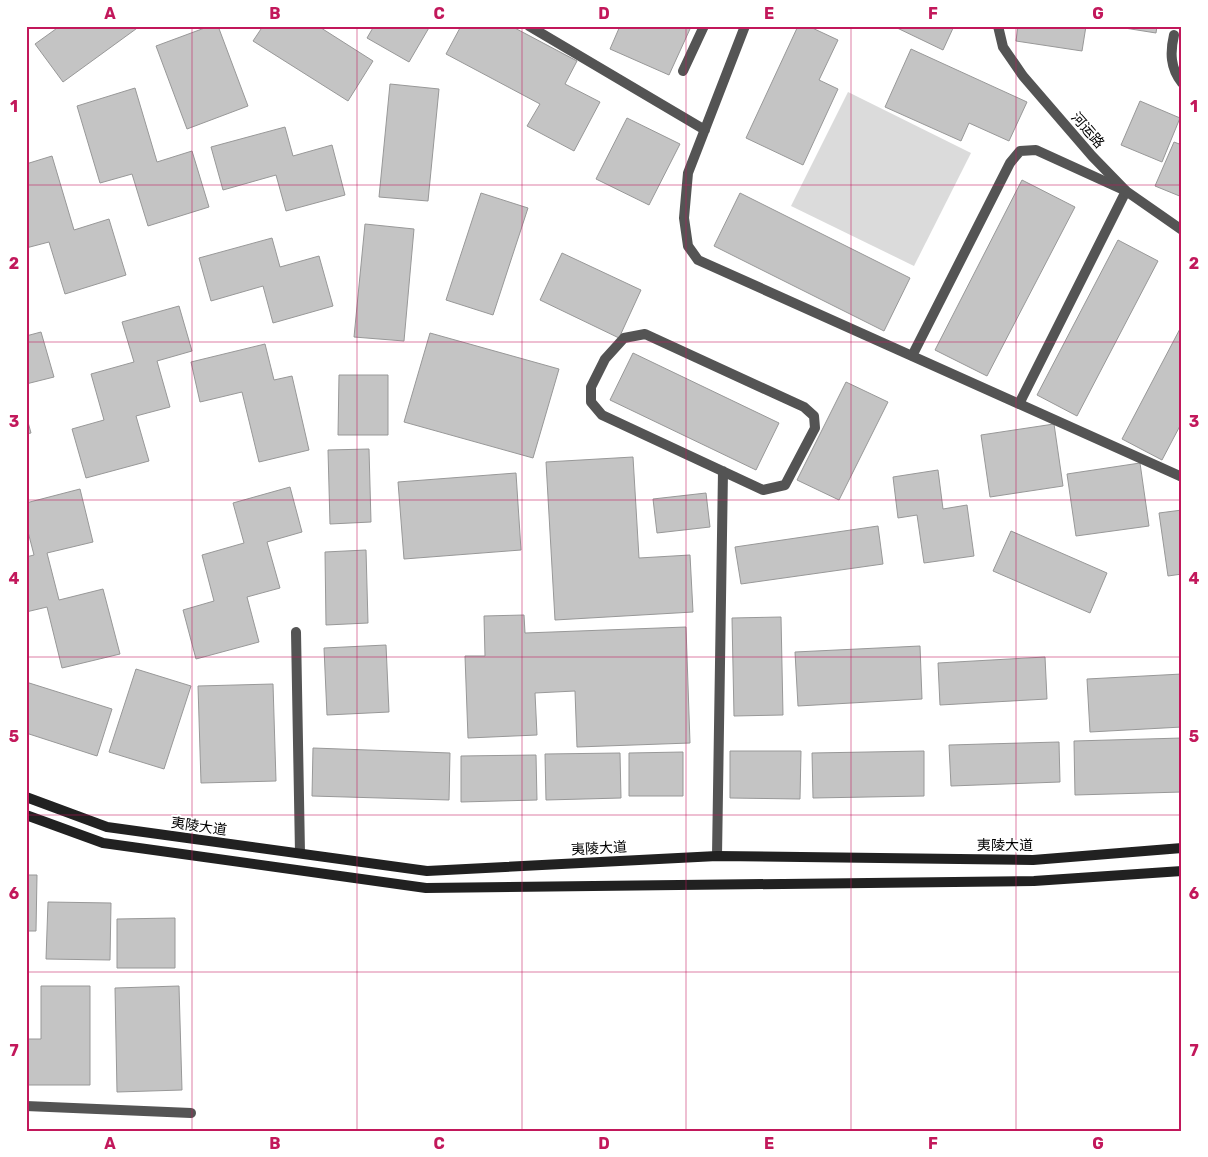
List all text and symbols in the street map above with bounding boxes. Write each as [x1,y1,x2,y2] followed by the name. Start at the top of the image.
[104,4,116,23] text: A
[269,4,281,23] text: B
[433,4,445,23] text: C
[598,4,610,23] text: D
[764,4,774,23] text: E
[928,4,938,23] text: F
[1092,4,1104,23] text: G
[10,97,18,116] text: 1
[1190,97,1198,116] text: 1
[1067,109,1108,152] street label: 河运路
[9,254,19,273] text: 2
[1189,254,1199,273] text: 2
[9,412,19,431] text: 3
[1189,412,1199,431] text: 3
[9,569,20,588] text: 4
[1189,569,1200,588] text: 4
[9,727,19,746] text: 5
[1189,727,1199,746] text: 5
[170,814,228,839] street label: 夷陵大道
[977,837,1033,854] street label: 夷陵大道
[571,839,627,858] street label: 夷陵大道
[9,884,19,903] text: 6
[1189,884,1199,903] text: 6
[9,1041,19,1060] text: 7
[1189,1041,1199,1060] text: 7
[104,1134,116,1153] text: A
[269,1134,281,1153] text: B
[433,1134,445,1153] text: C
[598,1134,610,1153] text: D
[764,1134,774,1153] text: E
[928,1134,938,1153] text: F
[1092,1134,1104,1153] text: G

